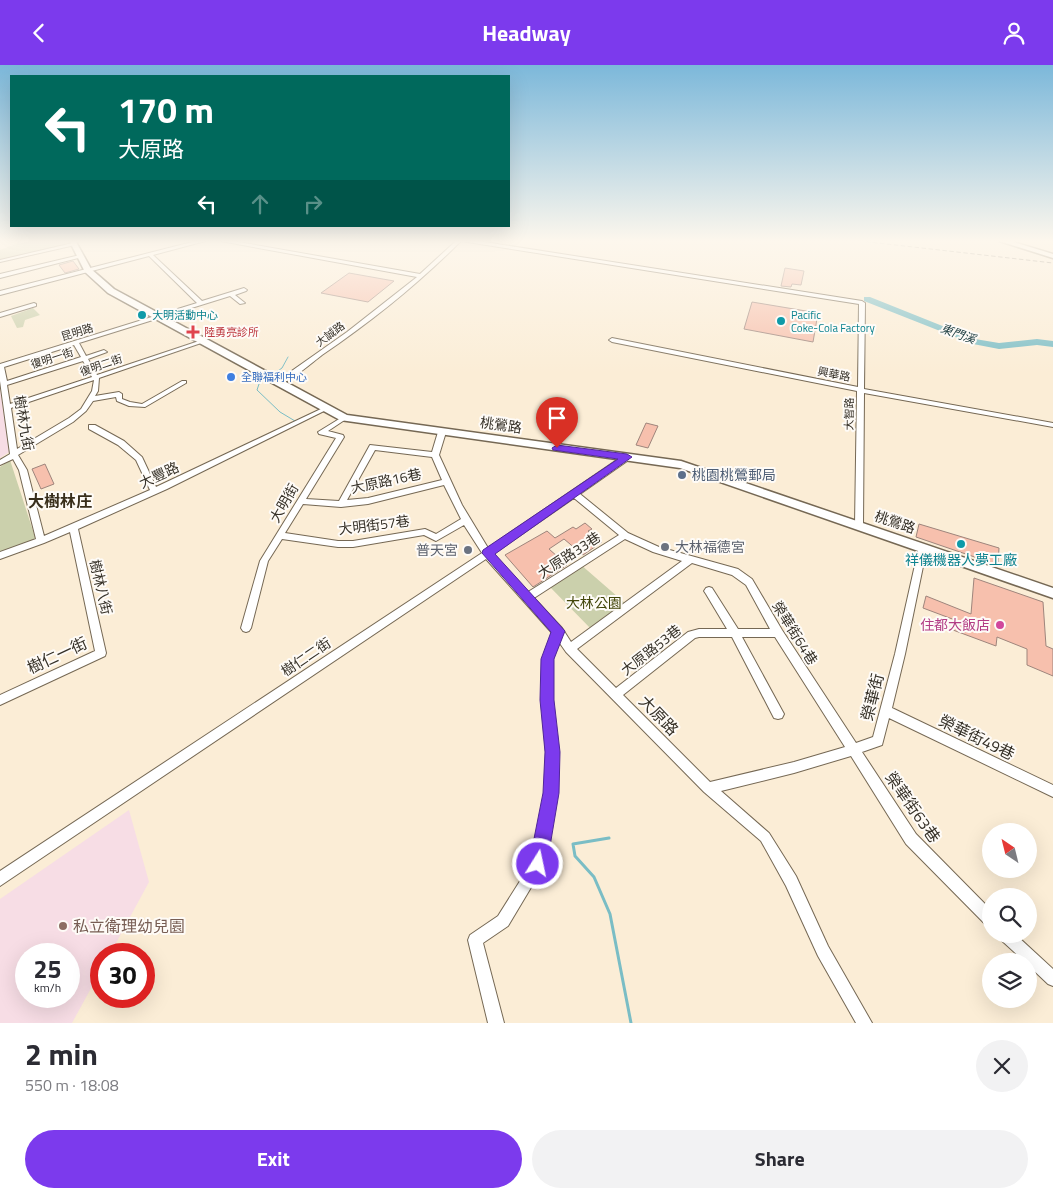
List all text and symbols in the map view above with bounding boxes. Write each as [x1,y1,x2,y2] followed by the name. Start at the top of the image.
[482,16,571,50] text: Headway
[25,19,53,47] icon: back
[1000,19,1028,47] icon: person
[118,83,214,137] text: 170 m
[35,95,100,160] icon: left
[118,132,184,166] text: 大原路
[193,190,221,218] icon: left
[246,190,274,218] icon: ahead
[299,190,327,218] icon: right
[152,307,218,323] place label: 大明活動中心
[791,307,876,336] place label: Pacific Coke-Cola Factory
[136,309,148,321] marker: 大明活動中心
[775,315,787,327] marker: Pacific Coke-Cola Factory
[312,318,348,350] street label: 大誠路
[938,318,980,349] water label: 東門溪
[59,320,95,344] street label: 昆明路
[204,324,259,340] place label: 陸勇亮診所
[186,325,200,339] marker: 陸勇亮診所
[29,344,75,372] street label: 復明一街
[78,350,124,380] street label: 復明二街
[816,363,852,385] street label: 興華路
[241,369,307,385] place label: 全聯福利中心
[225,371,237,383] marker: 全聯福利中心
[9,394,40,452] street label: 樹林九街
[536,397,578,448] pin
[841,397,857,431] street label: 大智路
[543,404,571,432] icon: arrive
[479,411,523,438] street label: 桃鶯路
[135,456,182,493] street label: 大豐路
[349,463,423,498] street label: 大原路16巷
[692,464,776,485] place label: 桃園桃鶯郵局
[676,469,688,481] marker: 桃園桃鶯郵局
[264,479,303,526] street label: 大明街
[28,489,92,513] district label: 大樹林庄
[872,505,918,538] street label: 桃鶯路
[337,510,411,539] street label: 大明街57巷
[533,526,605,583] street label: 大原路33巷
[675,536,745,557] place label: 大林福德宮
[955,538,967,550] marker: 祥儀機器人夢工廠
[416,539,458,560] place label: 普天宮
[659,541,671,553] marker: 大林福德宮
[462,544,474,556] marker: 普天宮
[905,549,1017,570] place label: 祥儀機器人夢工廠
[85,557,118,617] street label: 樹林八街
[566,592,622,613] park label: 大林公園
[768,597,823,669] street label: 榮華街64巷
[920,614,990,635] place label: 住都大飯店
[616,619,685,680] street label: 大原路53巷
[994,619,1006,631] marker: 住都大飯店
[23,631,91,679] street label: 樹仁一街
[277,632,335,681] street label: 樹仁二街
[855,671,889,723] street label: 榮華街
[634,689,684,741] street label: 大原路
[935,708,1019,766] street label: 榮華街49巷
[880,767,946,847] street label: 榮華街63巷
[982,823,1038,877] north arrow
[982,823,1037,1008] map controls
[511,837,563,889] position arrow
[982,888,1037,943] button: search
[73,914,185,938] place label: 私立衛理幼兒園
[57,920,69,932] marker: 私立衛理幼兒園
[90,943,155,1008] speed limit sign: 30
[33,950,62,988] text: 25
[982,953,1037,1008] button: layers
[34,978,61,997] text: km/h
[25,1031,98,1077] text: 2 min
[976,1040,1028,1092] button: close
[25,1073,119,1097] text: 550 m · 18:08
[25,1130,522,1188] button: Exit
[532,1130,1028,1188] button: Share

